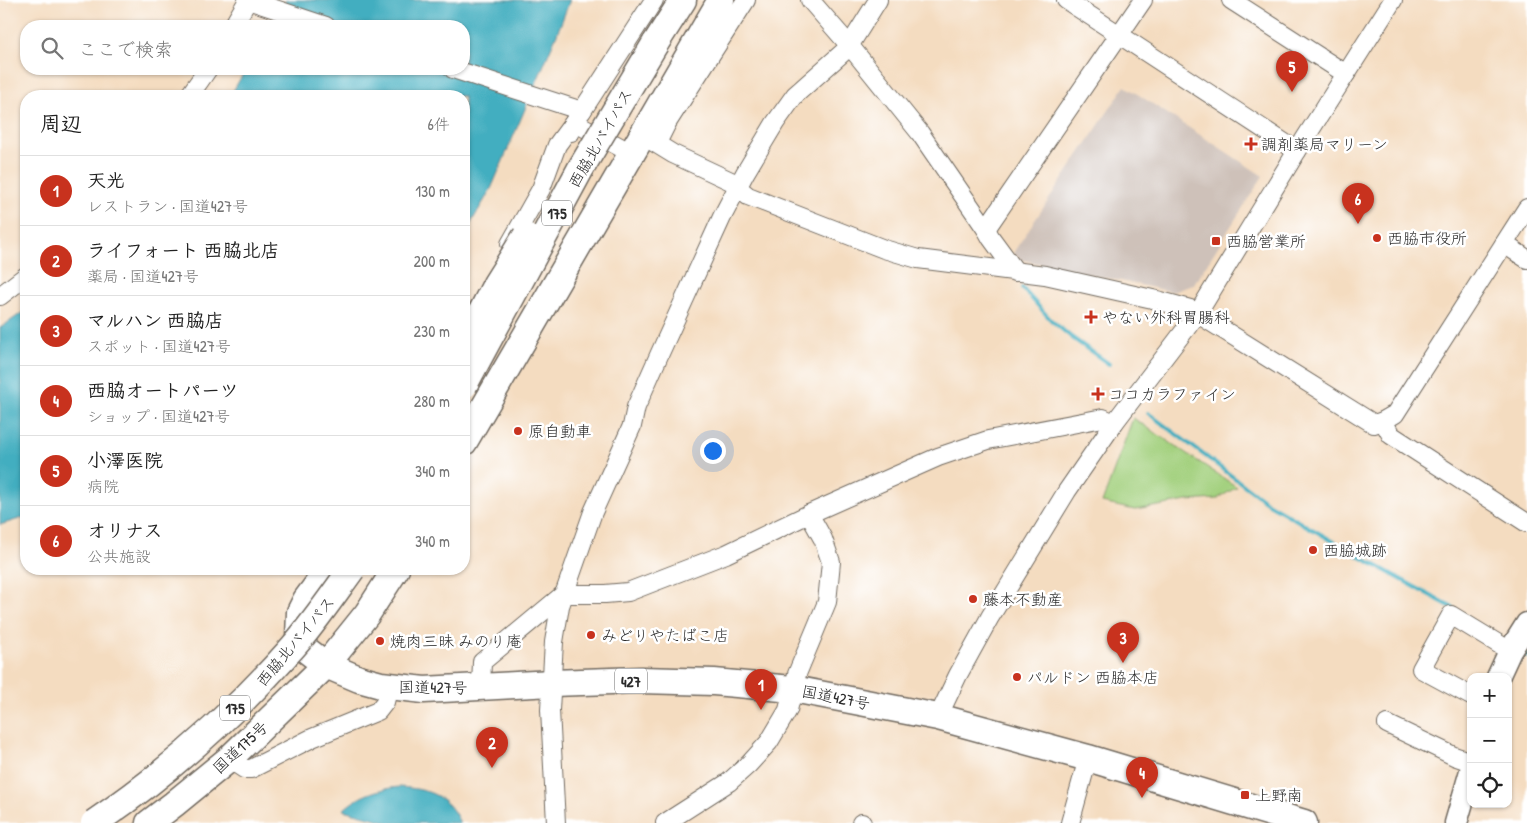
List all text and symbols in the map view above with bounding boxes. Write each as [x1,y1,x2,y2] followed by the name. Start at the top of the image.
[20,20,470,75] search box
[38,34,66,62] icon: search
[78,36,173,62] text: ここで検索
[1276,51,1308,92] pin: 5
[563,84,637,192] street label: 西脇北バイパス
[40,109,82,138] text: 周辺
[428,113,450,135] text: 6件
[1261,133,1388,155] place label: 調剤薬局マリーン
[1245,138,1257,150] marker: 調剤薬局マリーン
[87,167,125,193] text: 天光
[53,180,59,202] text: 1
[415,180,450,202] text: 130 m
[1342,183,1374,224] pin: 6
[87,195,248,217] text: レストラン · 国道427号
[542,200,572,226] road number: 175
[1387,227,1467,249] place label: 西脇市役所
[1226,230,1306,252] place label: 西脇営業所
[1371,232,1383,244] marker: 西脇市役所
[1210,235,1222,247] marker: 西脇営業所
[87,237,279,263] text: ライフォート 西脇北店
[52,250,60,272] text: 2
[414,250,450,272] text: 200 m
[87,265,199,287] text: 薬局 · 国道427号
[1102,306,1230,328] place label: やない外科胃腸科
[87,307,224,333] text: マルハン 西脇店
[1084,310,1098,324] marker: やない外科胃腸科
[52,320,60,342] text: 3
[414,320,450,342] text: 230 m
[87,335,231,357] text: スポット · 国道427号
[87,377,239,403] text: 西脇オートパーツ
[1108,383,1236,405] place label: ココカラファイン
[1092,388,1104,400] marker: ココカラファイン
[53,390,59,412] text: 4
[414,390,450,412] text: 280 m
[87,405,230,427] text: ショップ · 国道427号
[528,420,592,442] place label: 原自動車
[512,425,524,437] marker: 原自動車
[700,438,726,464] your location
[87,447,163,473] text: 小澤医院
[53,460,59,482] text: 5
[415,460,450,482] text: 340 m
[87,475,119,497] text: 病院
[87,517,163,543] text: オリナス
[53,530,59,552] text: 6
[415,530,450,552] text: 340 m
[1323,539,1387,561] place label: 西脇城跡
[1307,544,1319,556] marker: 西脇城跡
[87,545,151,567] text: 公共施設
[983,588,1063,610] place label: 藤本不動産
[251,591,339,691] street label: 西脇北バイパス
[967,593,979,605] marker: 藤本不動産
[1107,622,1139,663] pin: 3
[601,624,729,646] place label: みどりやたばこ店
[585,629,597,641] marker: みどりやたばこ店
[390,630,522,652] place label: 焼肉三昧 みのり庵
[374,635,386,647] marker: 焼肉三昧 みのり庵
[1027,666,1159,688] place label: パルドン 西脇本店
[615,668,647,694] road number: 427
[745,669,777,710] pin: 1
[1011,671,1023,683] marker: パルドン 西脇本店
[1467,673,1512,808] map controls
[1467,673,1512,718] button: +
[398,675,468,699] street label: 国道427号
[800,680,872,714] street label: 国道427号
[220,696,250,720] road number: 175
[207,716,273,778] street label: 国道175号
[1467,718,1512,763] button: −
[476,727,508,768] pin: 2
[1126,757,1158,798] pin: 4
[1467,763,1512,808] button: locate
[1255,784,1303,806] place label: 上野南
[1239,789,1251,801] marker: 上野南

